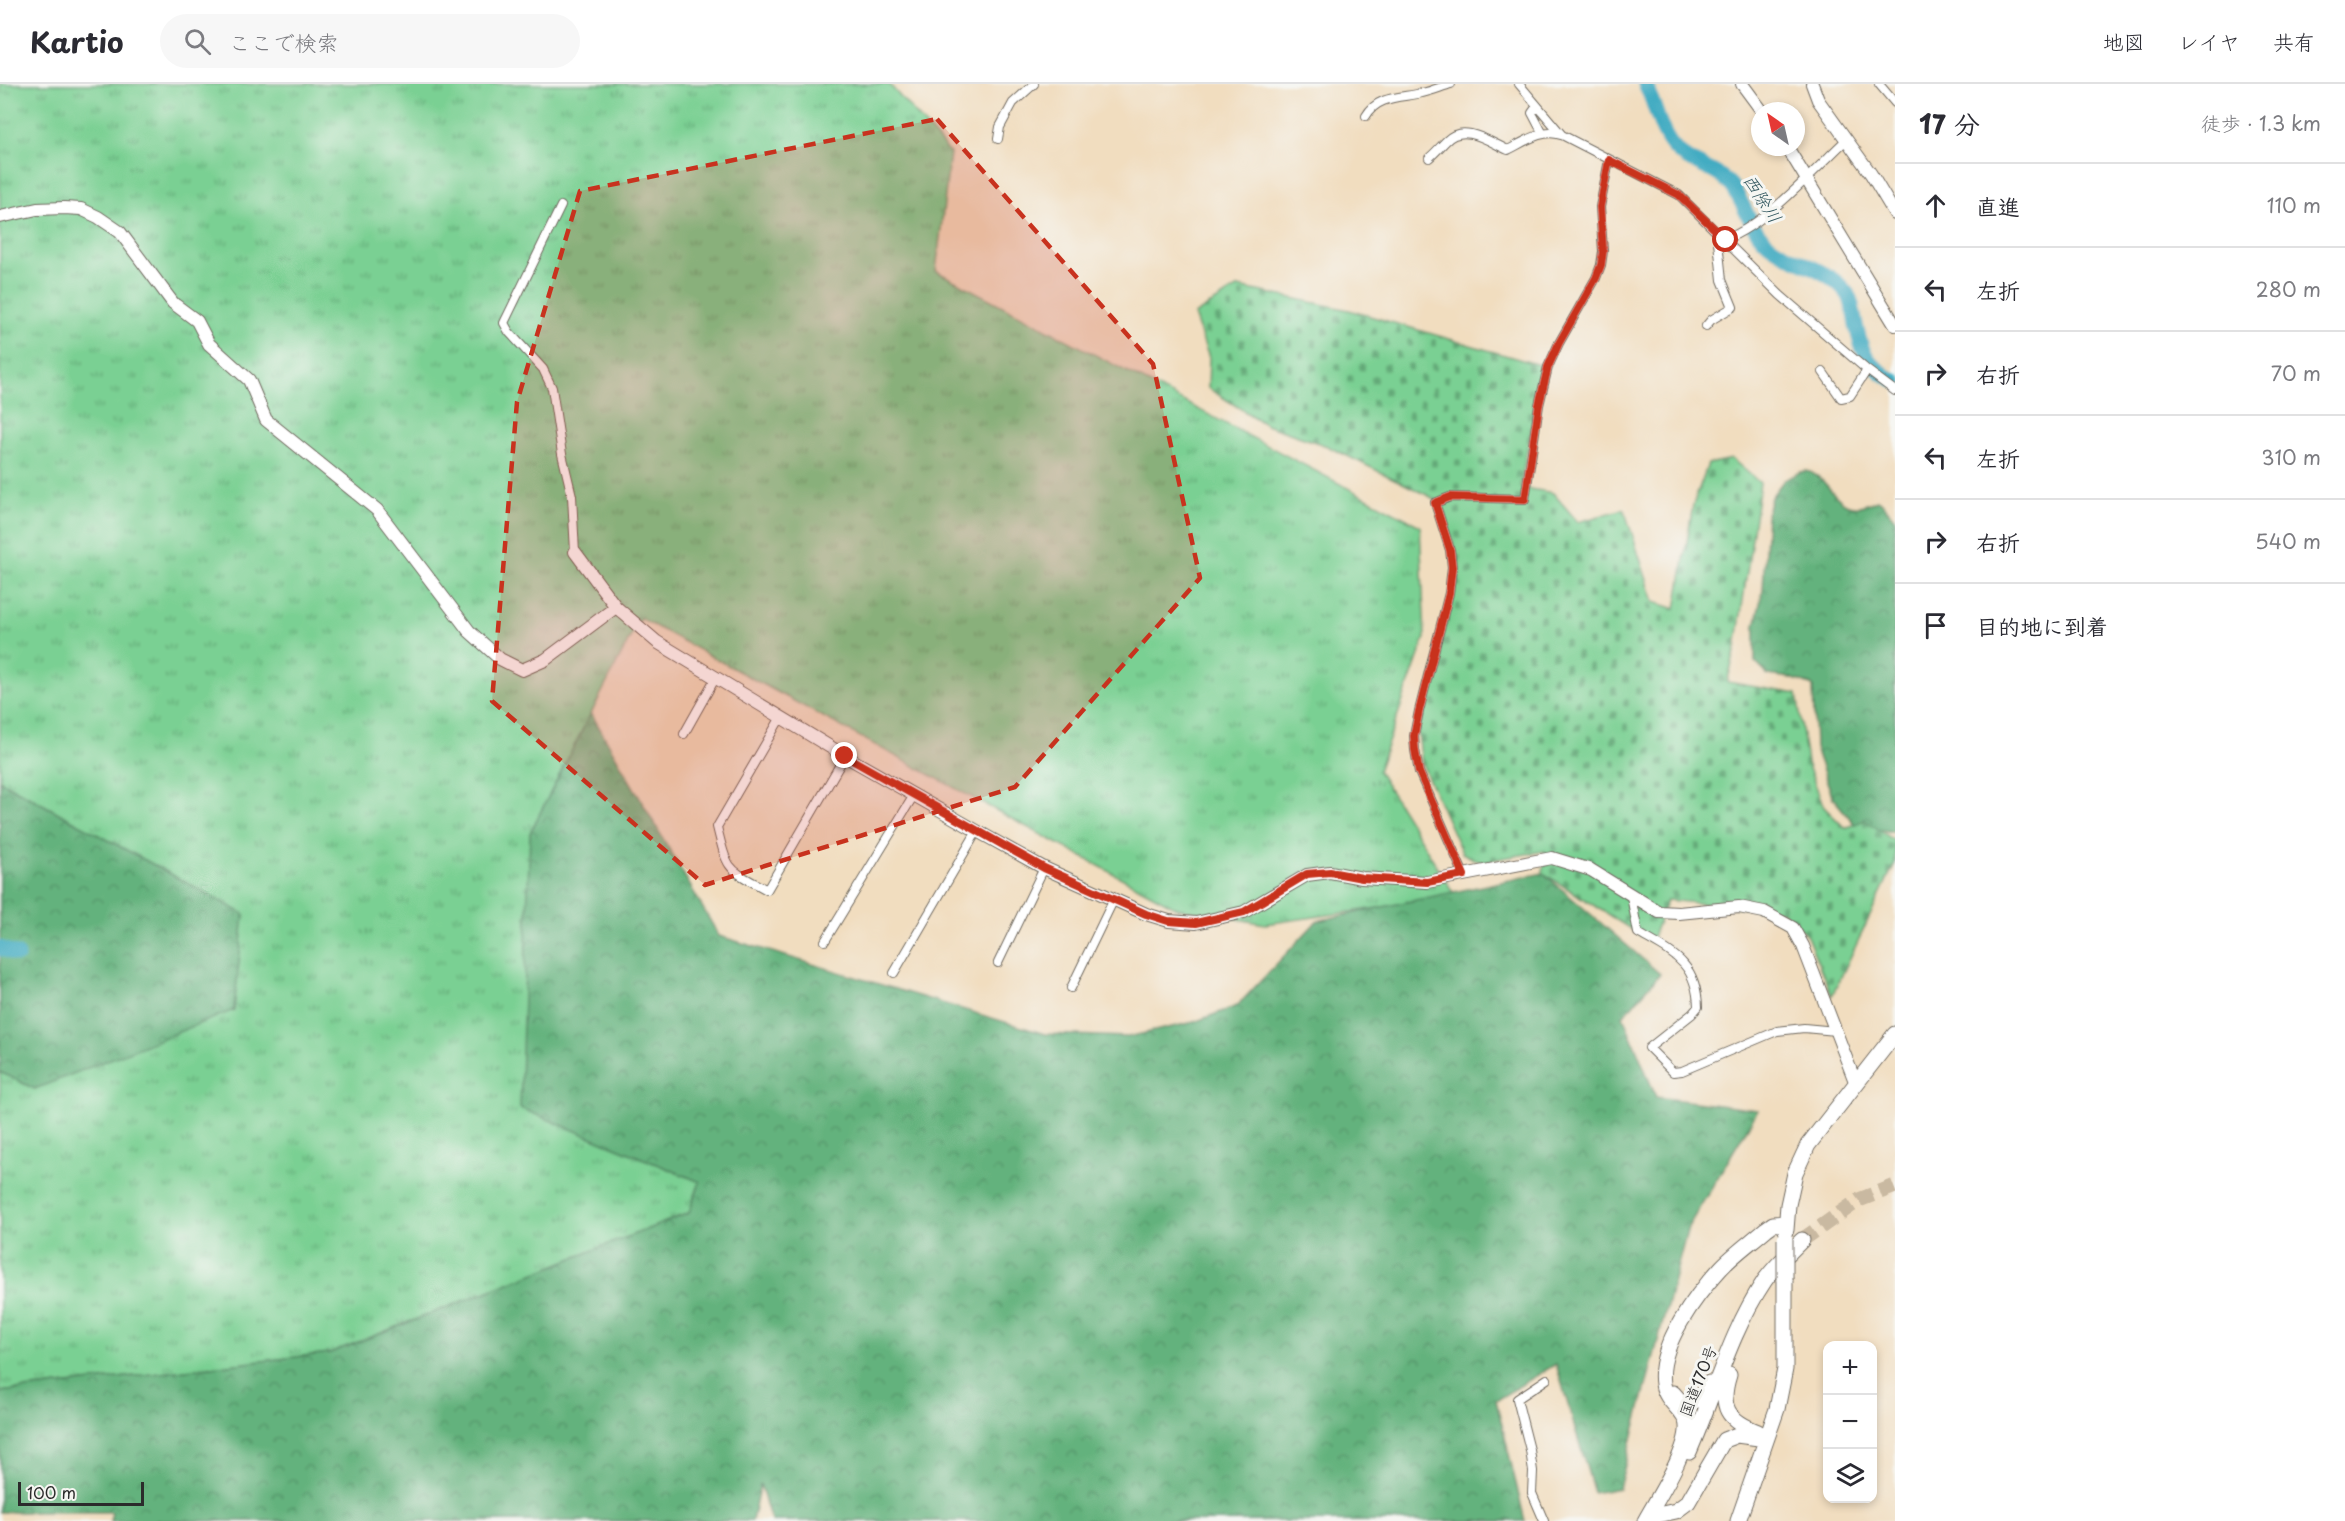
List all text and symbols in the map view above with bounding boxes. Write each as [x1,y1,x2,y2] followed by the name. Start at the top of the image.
[160,14,580,68] search box
[30,20,124,63] text: Kartio
[181,25,214,58] icon: search
[229,25,339,58] text: ここで検索
[2103,25,2145,57] text: 地図
[2178,25,2240,57] text: レイヤ
[2273,25,2315,57] text: 共有
[1751,102,1805,156] north arrow
[1919,104,1980,143] text: 17 分
[2201,108,2321,138] text: 徒歩 · 1.3 km
[1737,168,1789,228] water label: 西除川
[1919,189,1952,222] icon: ahead
[1976,189,2020,222] text: 直進
[2267,190,2321,220] text: 110 m
[1712,226,1738,252] route start
[1919,273,1952,306] icon: left
[1976,273,2020,306] text: 左折
[2256,274,2321,304] text: 280 m
[1919,357,1952,390] icon: right
[1976,357,2020,390] text: 右折
[2271,358,2321,388] text: 70 m
[1919,441,1952,474] icon: left
[1976,441,2020,474] text: 左折
[2261,442,2321,472] text: 310 m
[1919,525,1952,558] icon: right
[1976,525,2020,558] text: 右折
[2255,526,2321,556] text: 540 m
[1919,609,1952,642] icon: arrive
[1976,609,2108,642] text: 目的地に到着
[831,742,857,768] route end
[1672,1341,1722,1420] street label: 国道170号
[1823,1341,1877,1503] map controls
[1823,1341,1877,1395] button: +
[1823,1395,1877,1449] button: −
[1823,1449,1877,1503] button: layers
[18,1479,144,1506] scale bar
[27,1480,76,1504] text: 100 m

